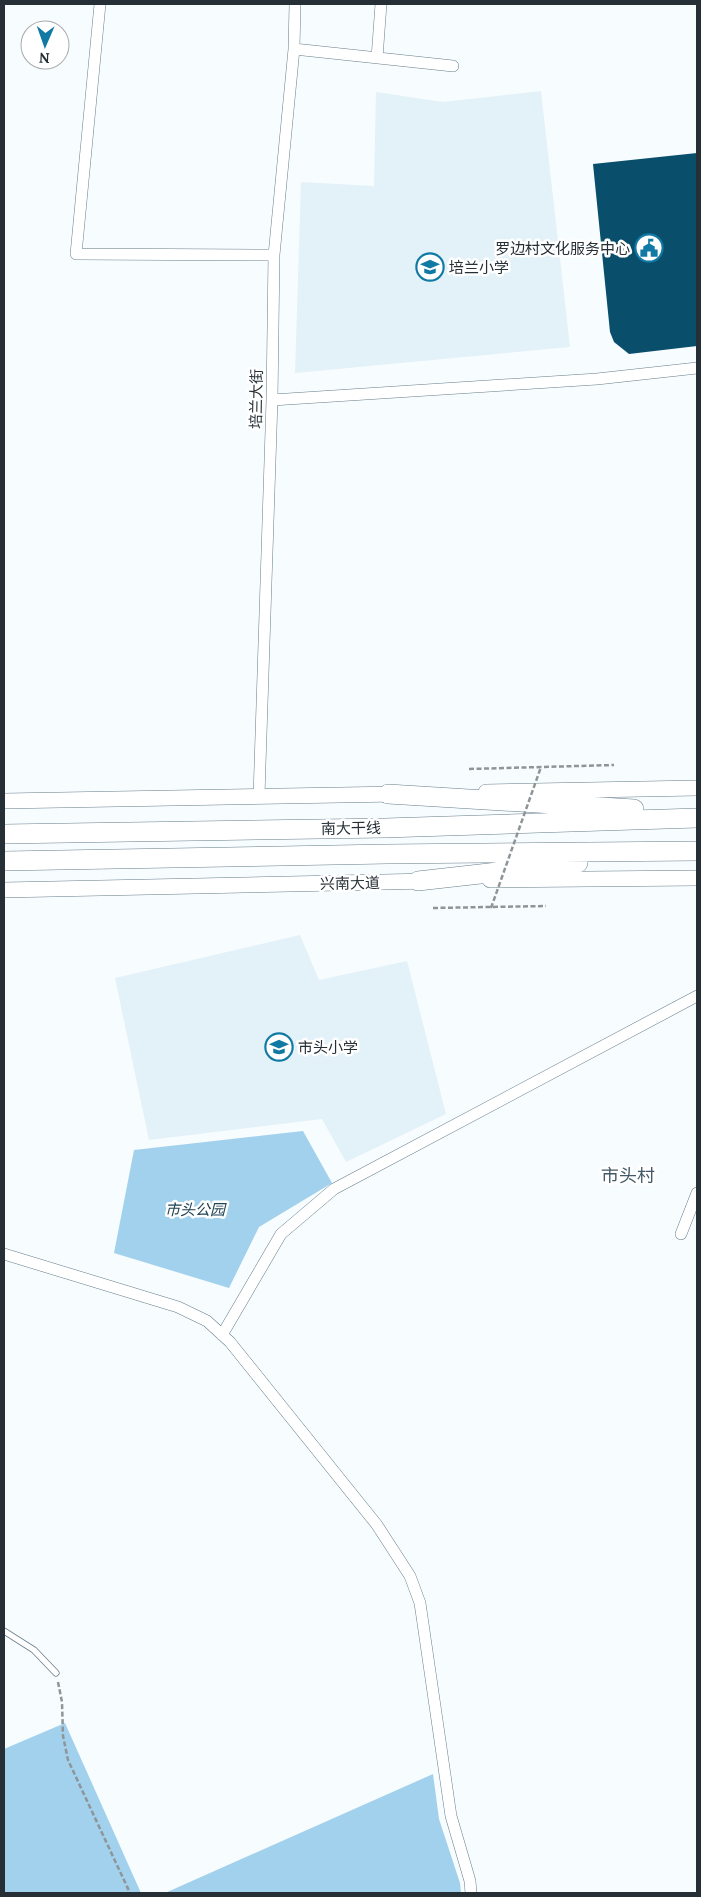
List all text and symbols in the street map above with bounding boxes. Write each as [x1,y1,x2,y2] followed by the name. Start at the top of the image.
[20,20,70,70] north arrow
[39,49,50,67] text: N
[634,233,664,263] public building icon: 罗边村文化服务中心
[495,239,630,258] place label: 罗边村文化服务中心
[415,252,445,282] school or university icon: 培兰小学
[449,258,509,277] place label: 培兰小学
[246,369,266,429] street label: 培兰大街
[321,818,381,838] street label: 南大干线
[320,873,380,893] street label: 兴南大道
[264,1032,294,1062] school or university icon: 市头小学
[298,1038,358,1057] place label: 市头小学
[601,1164,655,1187] district label: 市头村
[165,1200,227,1219] park label: 市头公园

